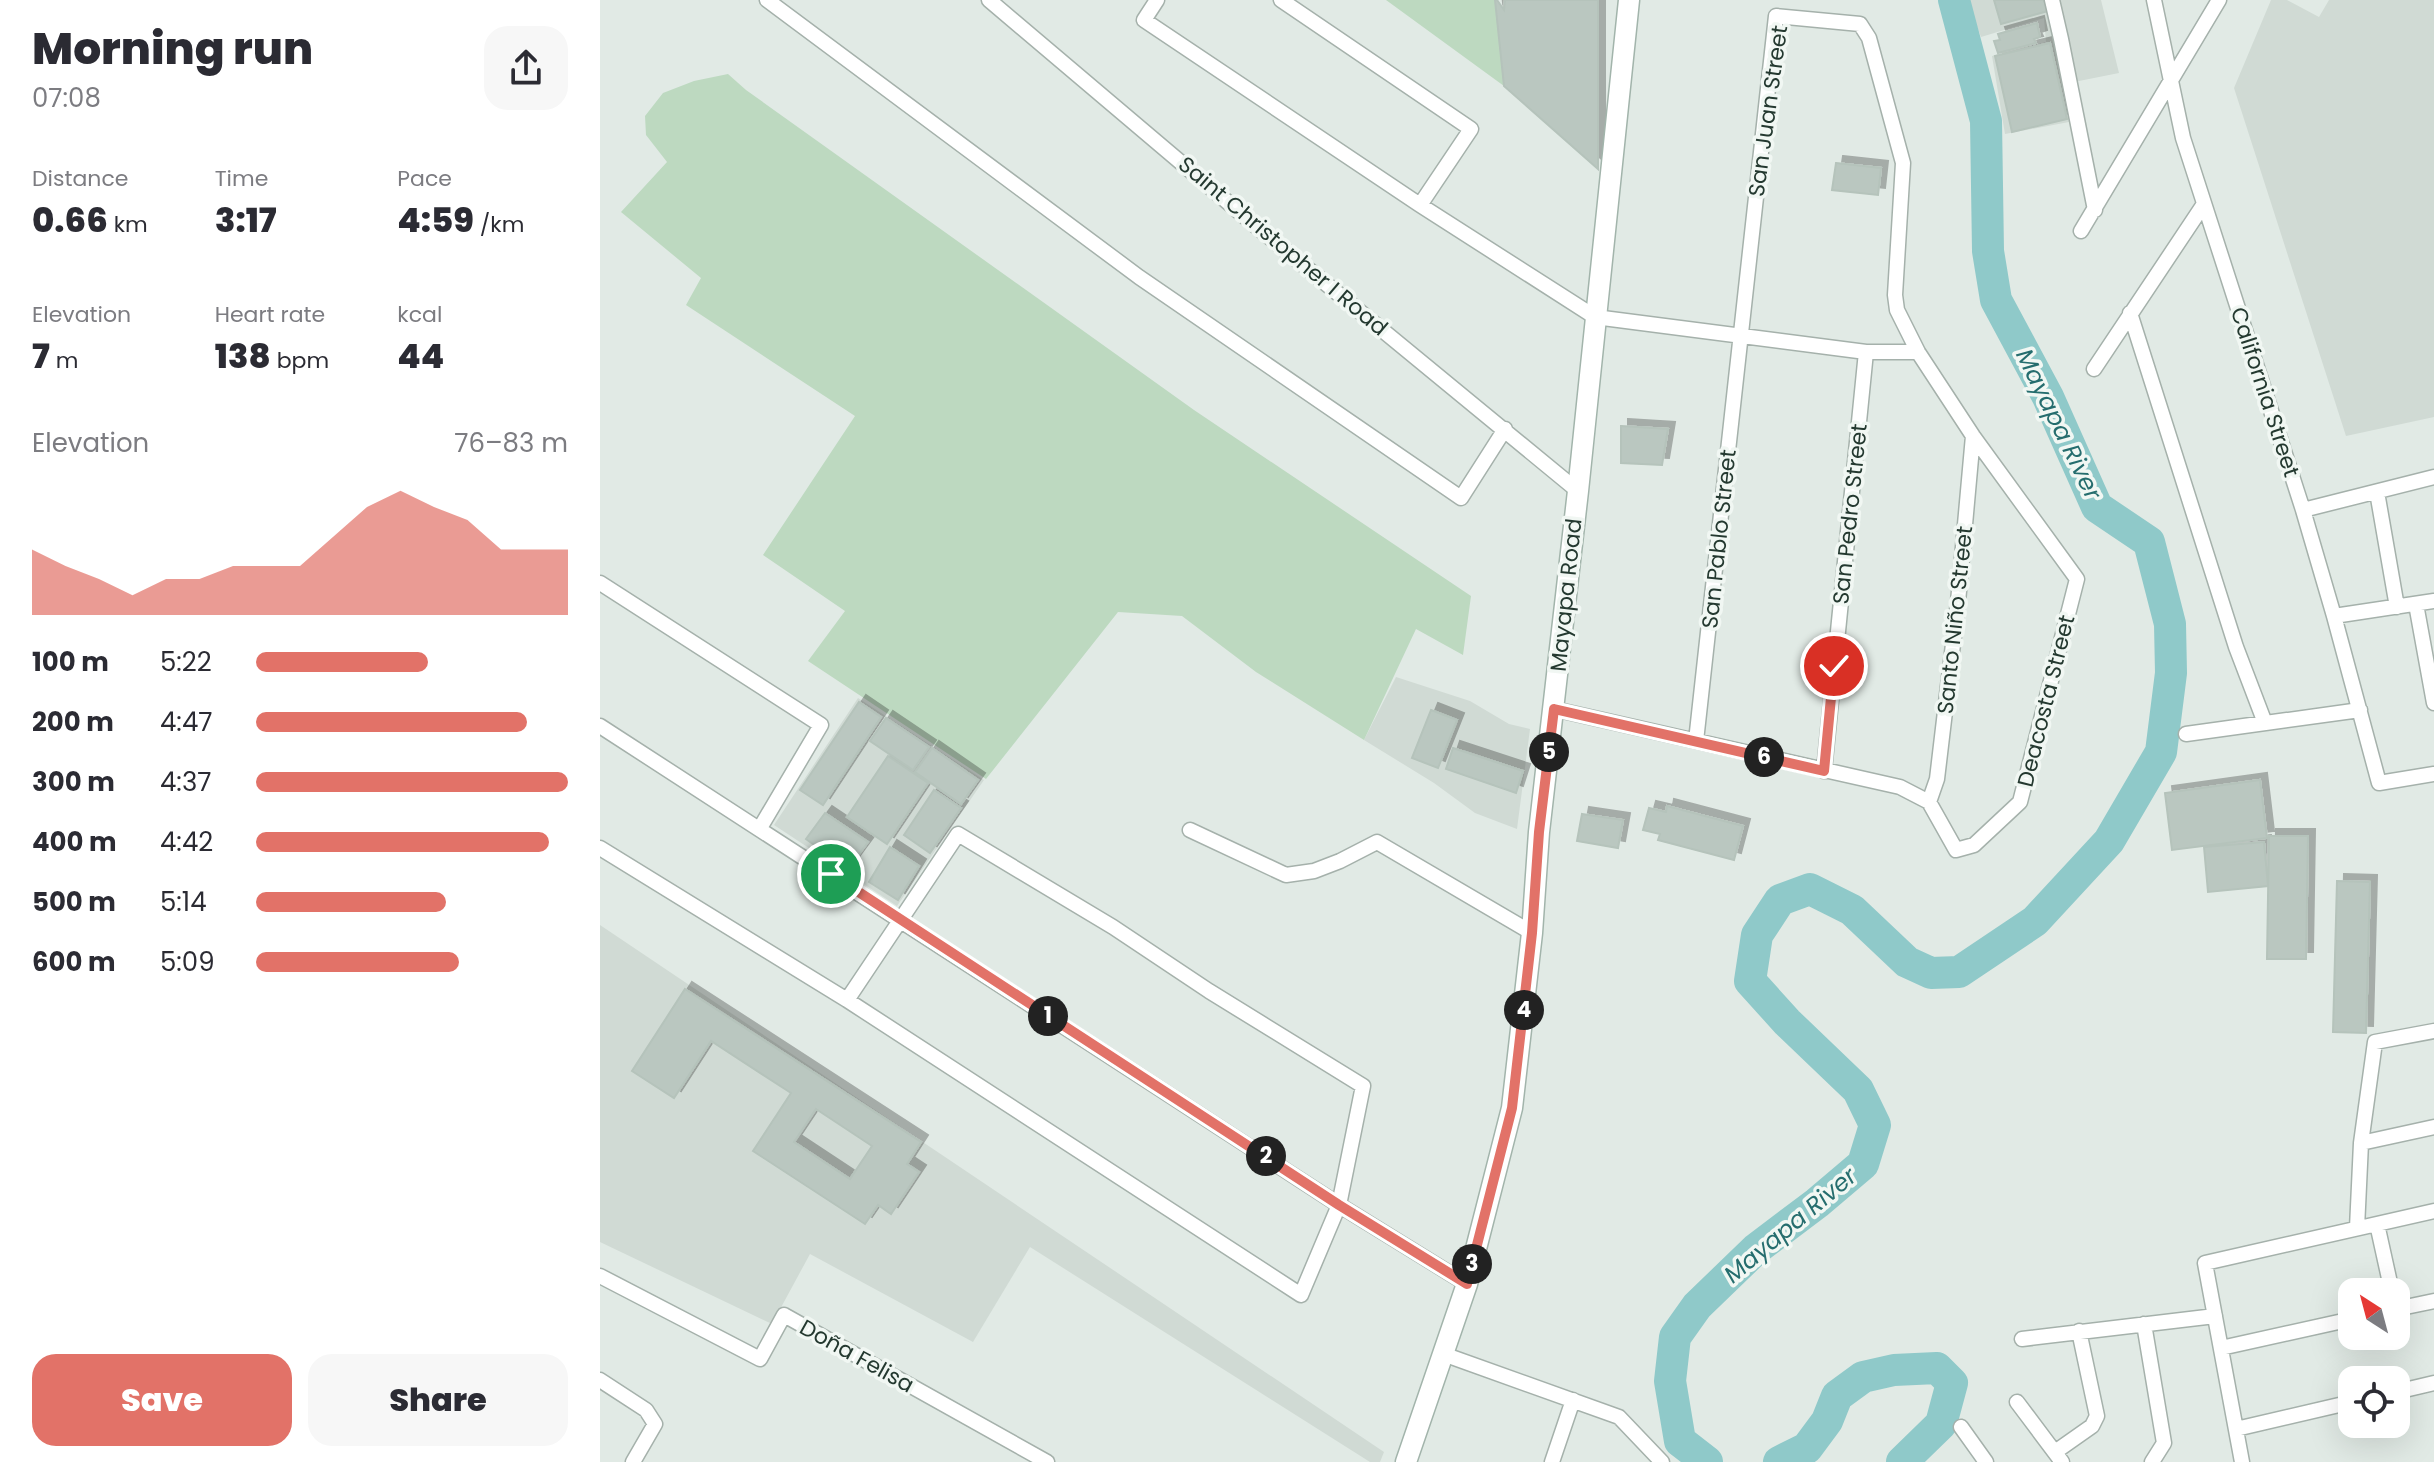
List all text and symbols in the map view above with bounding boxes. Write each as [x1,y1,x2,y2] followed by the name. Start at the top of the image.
[32,18,313,79] text: Morning run
[1741,23,1795,199] street label: San Juan Street
[484,26,568,110] button: share
[32,80,101,116] text: 07:08
[1172,149,1394,343] street label: Saint Christopher I Road
[32,163,128,194] text: Distance
[215,163,268,194] text: Time
[397,163,452,194] text: Pace
[32,196,108,244] text: 0.66
[215,196,277,244] text: 3:17
[397,196,474,244] text: 4:59
[108,209,148,240] text: km
[474,209,524,240] text: /km
[32,299,131,330] text: Elevation
[215,299,325,330] text: Heart rate
[397,299,442,330] text: kcal
[2223,303,2307,481] street label: California Street
[32,332,50,380] text: 7
[215,332,271,380] text: 138
[397,332,444,380] text: 44
[2008,343,2110,506] water label: Mayapa River
[50,345,78,376] text: m
[271,345,329,376] text: bpm
[1825,422,1875,606] street label: San Pedro Street
[32,425,149,461] text: Elevation
[454,425,568,461] text: 76–83 m
[1694,448,1744,630] street label: San Pablo Street
[1543,517,1589,673] street label: Mayapa Road
[1930,524,1980,716] street label: Santo Niño Street
[2010,612,2082,790] street label: Deacosta Street
[1800,632,1868,700] pin
[32,644,109,680] text: 100 m
[160,644,212,680] text: 5:22
[1812,644,1856,688] icon: check
[32,704,114,740] text: 200 m
[160,704,212,740] text: 4:47
[1529,732,1569,772] pin: 5
[1542,736,1556,767] text: 5
[1744,737,1784,777] pin: 6
[1757,741,1771,772] text: 6
[32,764,115,800] text: 300 m
[160,764,211,800] text: 4:37
[32,824,117,860] text: 400 m
[160,824,213,860] text: 4:42
[797,840,865,908] pin
[809,852,853,896] icon: arrive
[32,884,116,920] text: 500 m
[160,884,207,920] text: 5:14
[32,944,116,980] text: 600 m
[160,944,215,980] text: 5:09
[1504,990,1544,1030] pin: 4
[1517,994,1531,1025] text: 4
[1028,996,1068,1036] pin: 1
[1044,1000,1052,1031] text: 1
[1246,1136,1286,1176] pin: 2
[1260,1140,1272,1171] text: 2
[1717,1159,1864,1290] water label: Mayapa River
[1452,1244,1492,1284] pin: 3
[1465,1248,1479,1279] text: 3
[2338,1278,2410,1350] north arrow
[2338,1278,2410,1438] map controls
[794,1312,920,1400] street label: Doña Felisa
[32,1354,292,1446] button: Save
[308,1354,568,1446] button: Share
[2338,1366,2410,1438] button: locate

